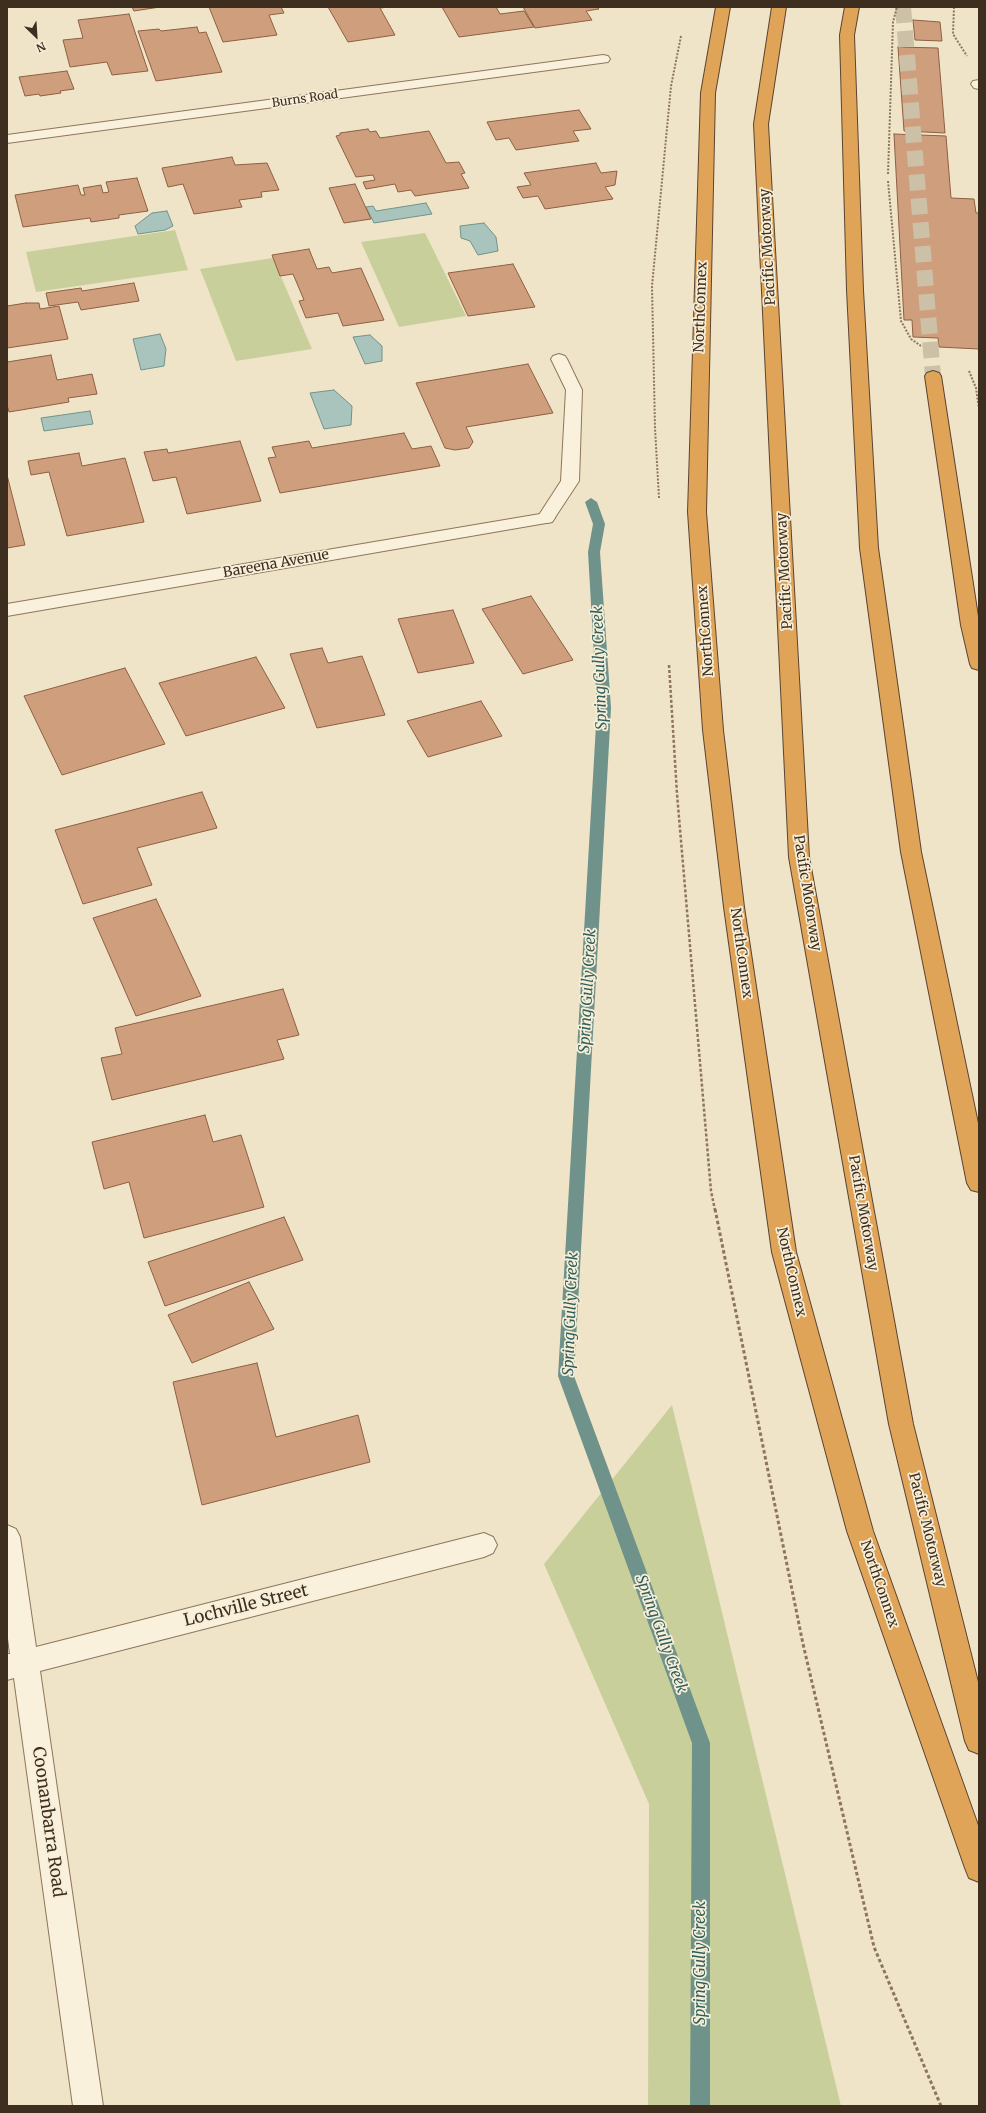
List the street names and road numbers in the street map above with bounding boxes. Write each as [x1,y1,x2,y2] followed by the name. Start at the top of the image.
[271,87,339,111] street label: Burns Road
[757,188,779,306] street label: Pacific Motorway
[691,261,711,353] street label: NorthConnex
[774,512,796,630] street label: Pacific Motorway
[222,546,330,582] street label: Bareena Avenue
[694,585,718,677] street label: NorthConnex
[790,834,824,952] street label: Pacific Motorway
[726,907,756,999] street label: NorthConnex
[845,1154,881,1272] street label: Pacific Motorway
[773,1226,809,1318] street label: NorthConnex
[905,1471,949,1589] street label: Pacific Motorway
[856,1538,902,1630] street label: NorthConnex
[182,1581,310,1631] street label: Lochville Street
[27,1745,69,1899] street label: Coonanbarra Road

